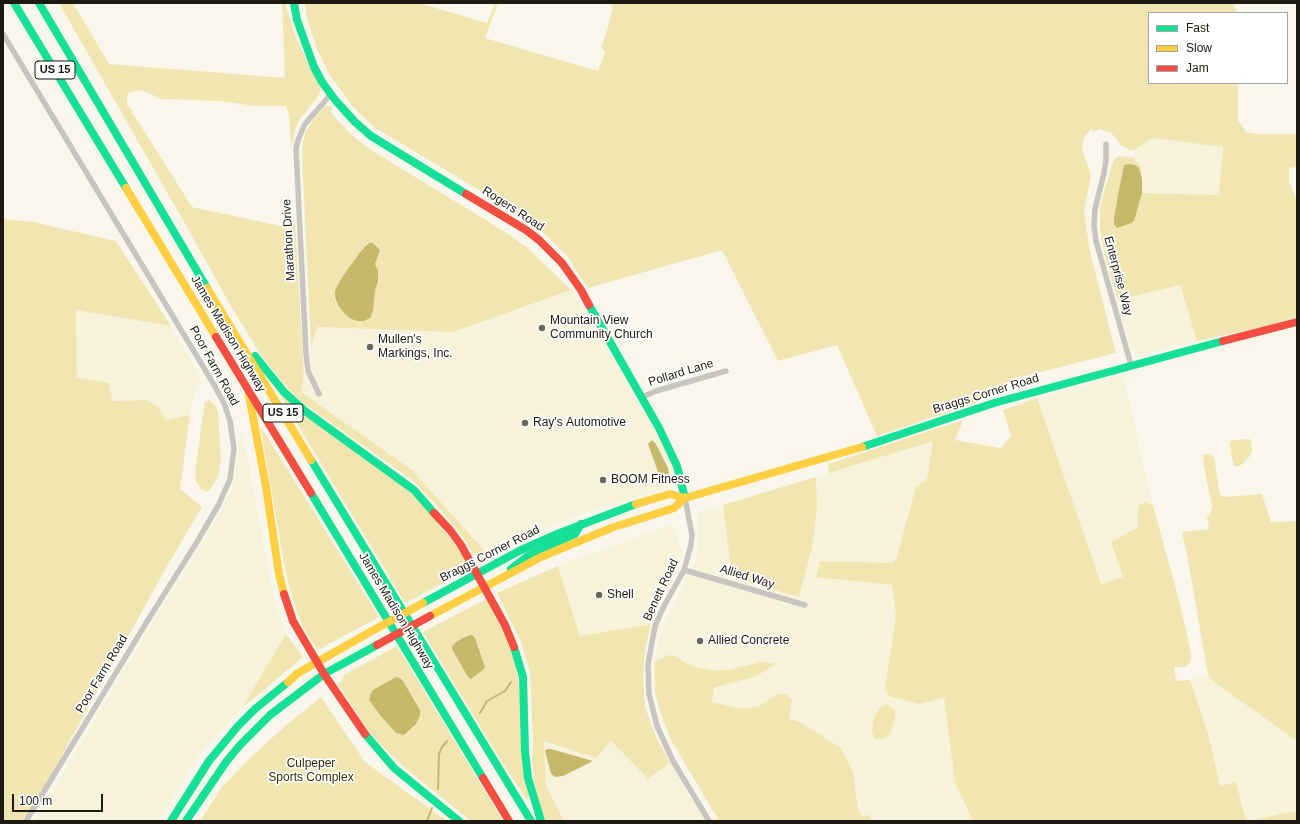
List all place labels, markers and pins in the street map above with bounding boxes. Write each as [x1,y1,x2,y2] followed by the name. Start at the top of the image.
[550,314,653,342] place label: Mountain View Community Church
[537,323,547,333] marker: Mountain View Community Church
[378,333,453,361] place label: Mullen's Markings, Inc.
[365,342,375,352] marker: Mullen's Markings, Inc.
[533,416,626,430] place label: Ray's Automotive
[520,418,530,428] marker: Ray's Automotive
[611,473,690,487] place label: BOOM Fitness
[598,475,608,485] marker: BOOM Fitness
[607,588,634,602] place label: Shell
[594,590,604,600] marker: Shell
[708,634,789,648] place label: Allied Concrete
[695,636,705,646] marker: Allied Concrete

